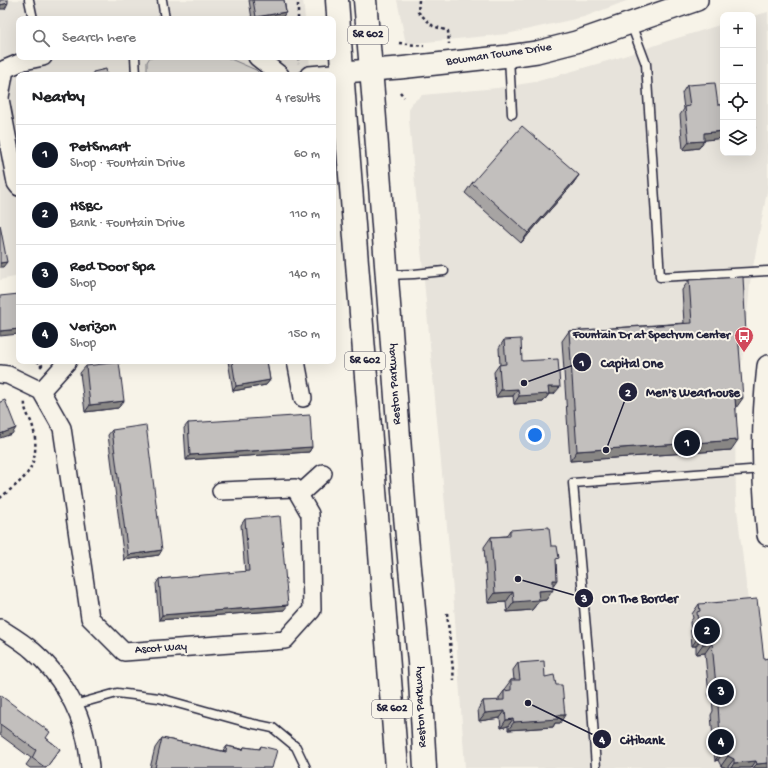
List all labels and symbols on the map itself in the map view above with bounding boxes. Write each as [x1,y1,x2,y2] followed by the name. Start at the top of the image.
[348,26,388,44] road number: SR 602
[444,41,553,69] street label: Bowman Towne Drive
[733,325,755,353] bus stop icon: Fountain Dr at Spectrum Center
[572,329,732,343] place label: Fountain Dr at Spectrum Center
[385,343,405,425] street label: Reston Parkway
[572,350,671,375] callout: Capital One
[345,352,385,370] road number: SR 602
[579,357,585,371] text: 1
[600,357,665,373] text: Capital One
[618,379,748,404] callout: Men's Wearhouse
[646,386,741,401] text: Men's Wearhouse
[625,387,631,401] text: 2
[525,425,545,445] your location
[674,428,700,458] pin: 1
[574,585,686,610] callout: On The Border
[602,592,679,607] text: On The Border
[580,593,587,607] text: 3
[694,616,720,646] pin: 2
[134,640,188,658] street label: Ascot Way
[412,666,430,748] street label: Reston Parkway
[708,677,734,707] pin: 3
[372,700,412,718] road number: SR 602
[592,727,672,752] callout: Citibank
[708,727,734,757] pin: 4
[598,734,605,748] text: 4
[619,734,666,749] text: Citibank

